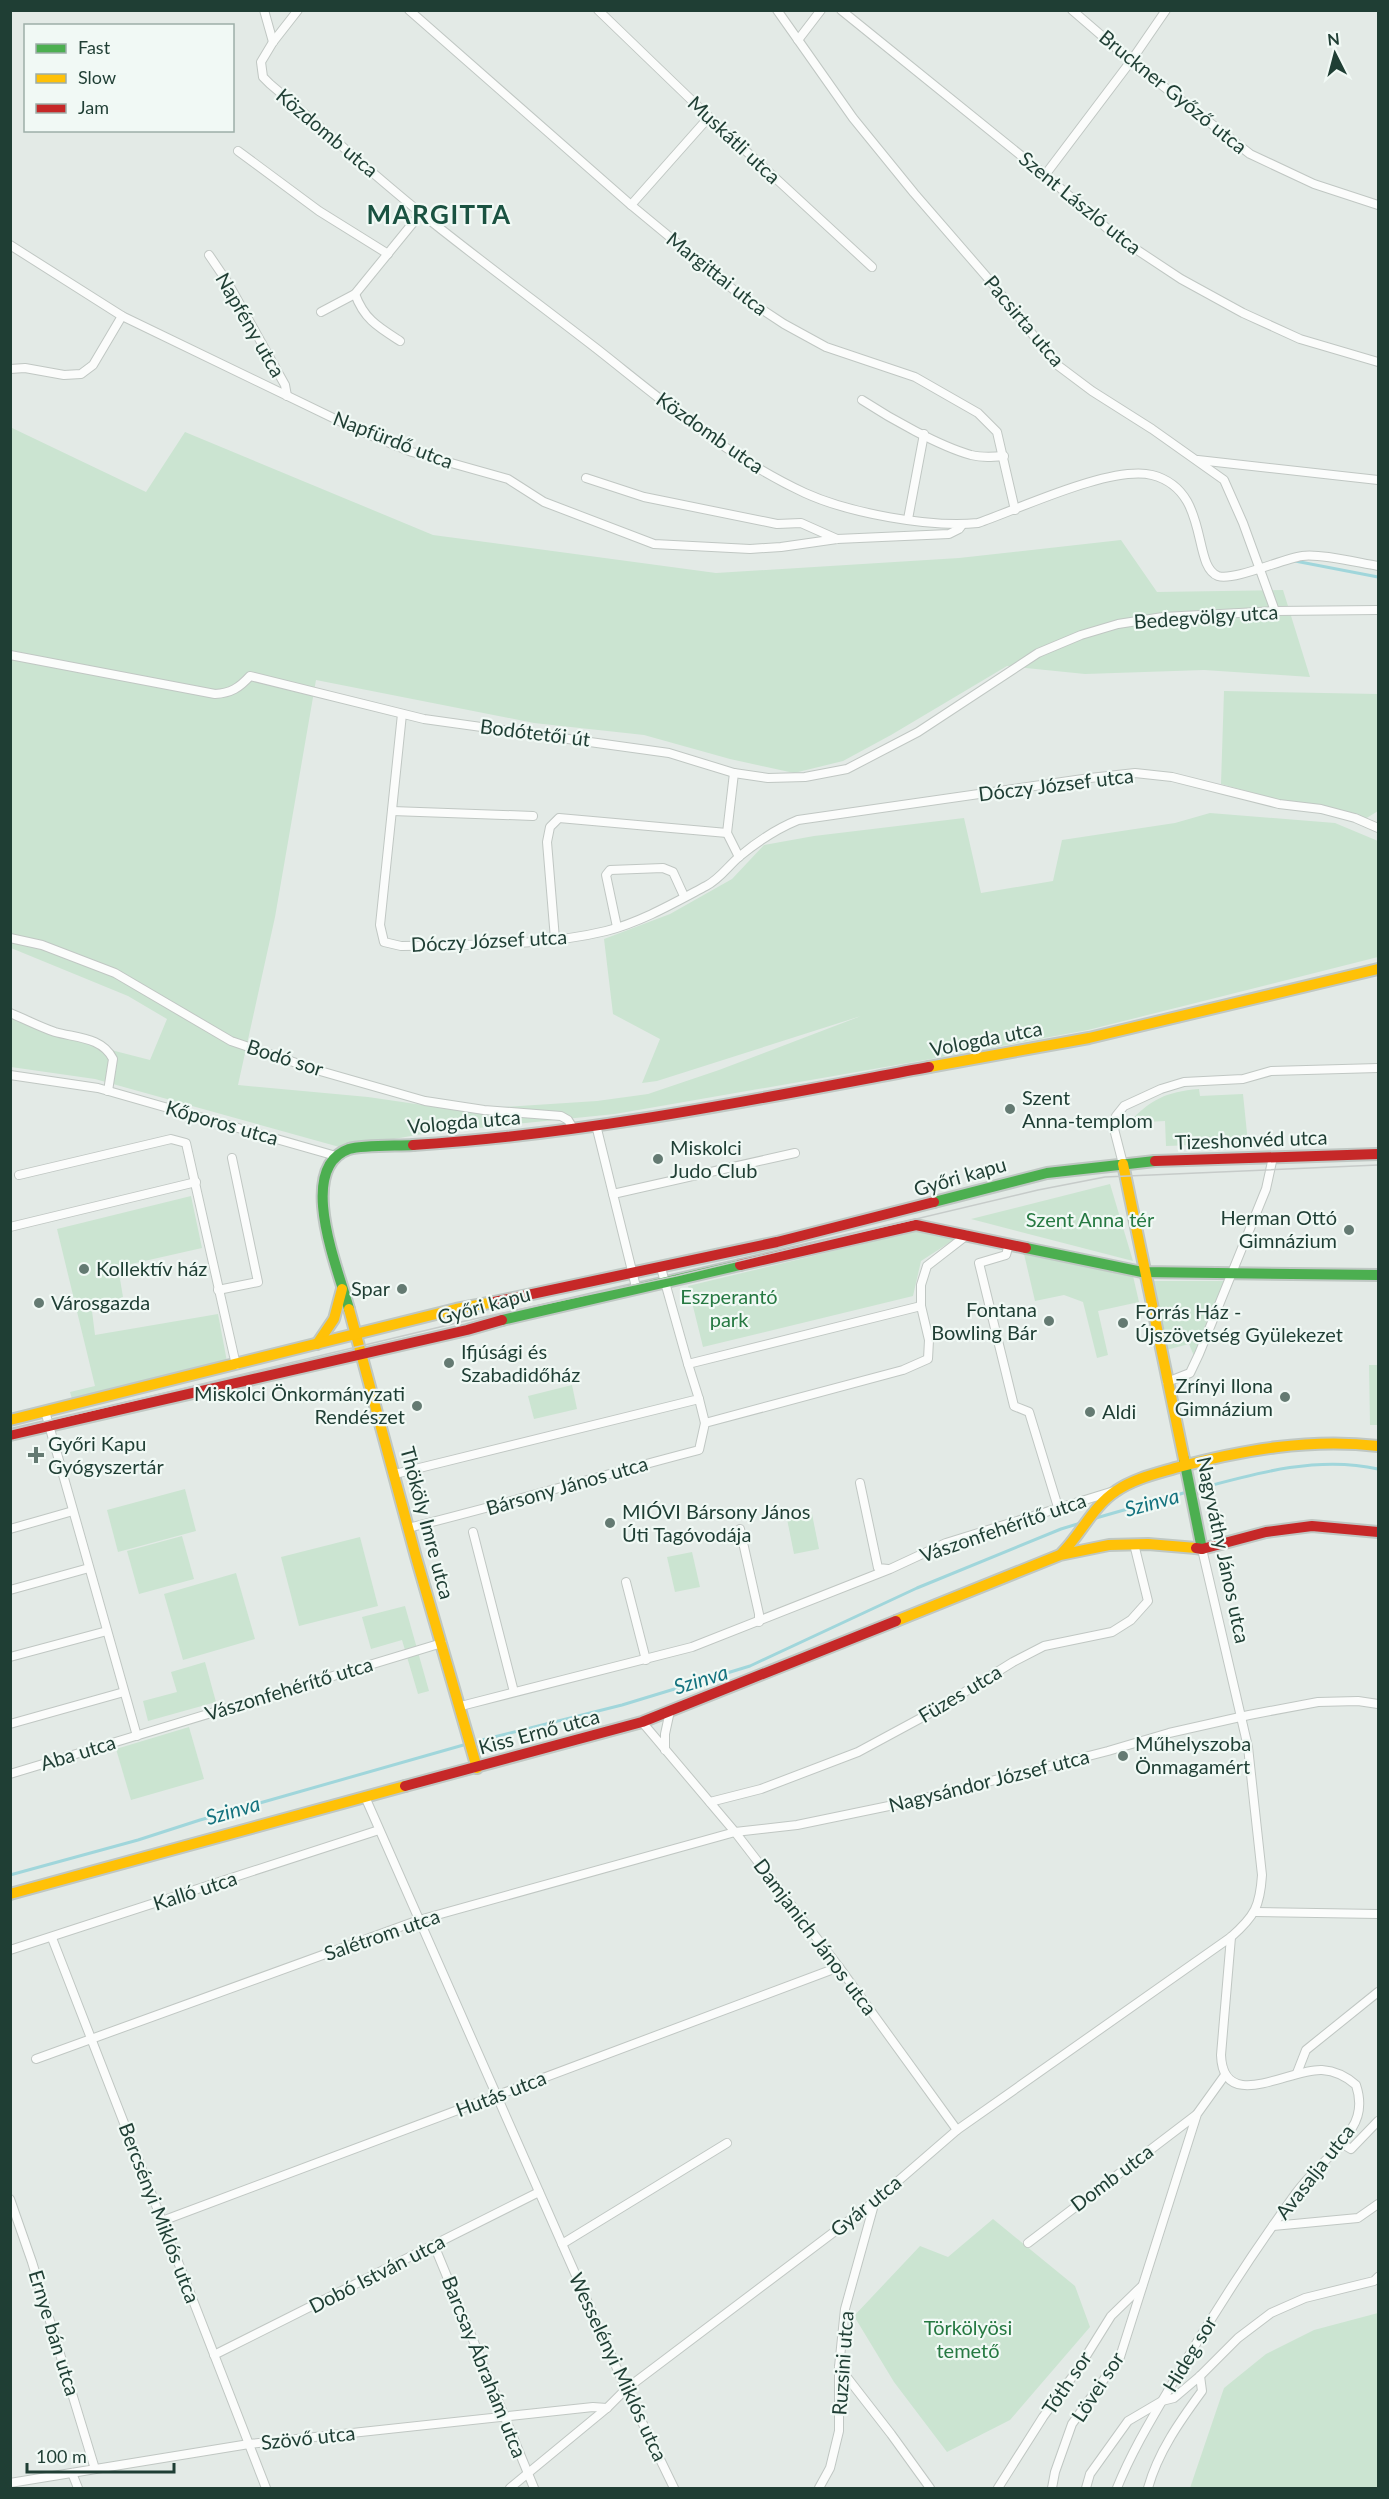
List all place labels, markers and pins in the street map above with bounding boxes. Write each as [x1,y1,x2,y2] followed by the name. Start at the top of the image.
[1022,1085,1153,1132] place label: Szent Anna-templom
[1003,1102,1017,1116] marker: Szent Anna-templom
[670,1135,757,1182] place label: Miskolci Judo Club
[651,1152,665,1166] marker: Miskolci Judo Club
[1221,1205,1337,1252] place label: Herman Ottó Gimnázium
[1342,1223,1356,1237] marker: Herman Ottó Gimnázium
[96,1256,207,1280] place label: Kollektív ház
[77,1262,91,1276] marker: Kollektív ház
[351,1276,391,1300] place label: Spar
[395,1282,409,1296] marker: Spar
[51,1290,150,1314] place label: Városgazda
[32,1296,46,1310] marker: Városgazda
[931,1297,1038,1344] place label: Fontana Bowling Bár
[1135,1299,1343,1346] place label: Forrás Ház - Újszövetség Gyülekezet
[1042,1314,1056,1328] marker: Fontana Bowling Bár
[1116,1316,1130,1330] marker: Forrás Ház - Újszövetség Gyülekezet
[461,1339,580,1386] place label: Ifjúsági és Szabadidőház
[442,1356,456,1370] marker: Ifjúsági és Szabadidőház
[1175,1373,1273,1420] place label: Zrínyi Ilona Gimnázium
[194,1381,405,1428] place label: Miskolci Önkormányzati Rendészet
[1278,1390,1292,1404] marker: Zrínyi Ilona Gimnázium
[410,1399,424,1413] marker: Miskolci Önkormányzati Rendészet
[1102,1399,1136,1423] place label: Aldi
[1083,1405,1097,1419] marker: Aldi
[48,1431,165,1478] place label: Győri Kapu Gyógyszertár
[29,1448,43,1462] marker: Győri Kapu Gyógyszertár
[622,1499,810,1546] place label: MIÓVI Bársony János Úti Tagóvodája
[603,1516,617,1530] marker: MIÓVI Bársony János Úti Tagóvodája
[1135,1731,1251,1778] place label: Műhelyszoba Önmagamért
[1116,1749,1130,1763] marker: Műhelyszoba Önmagamért

